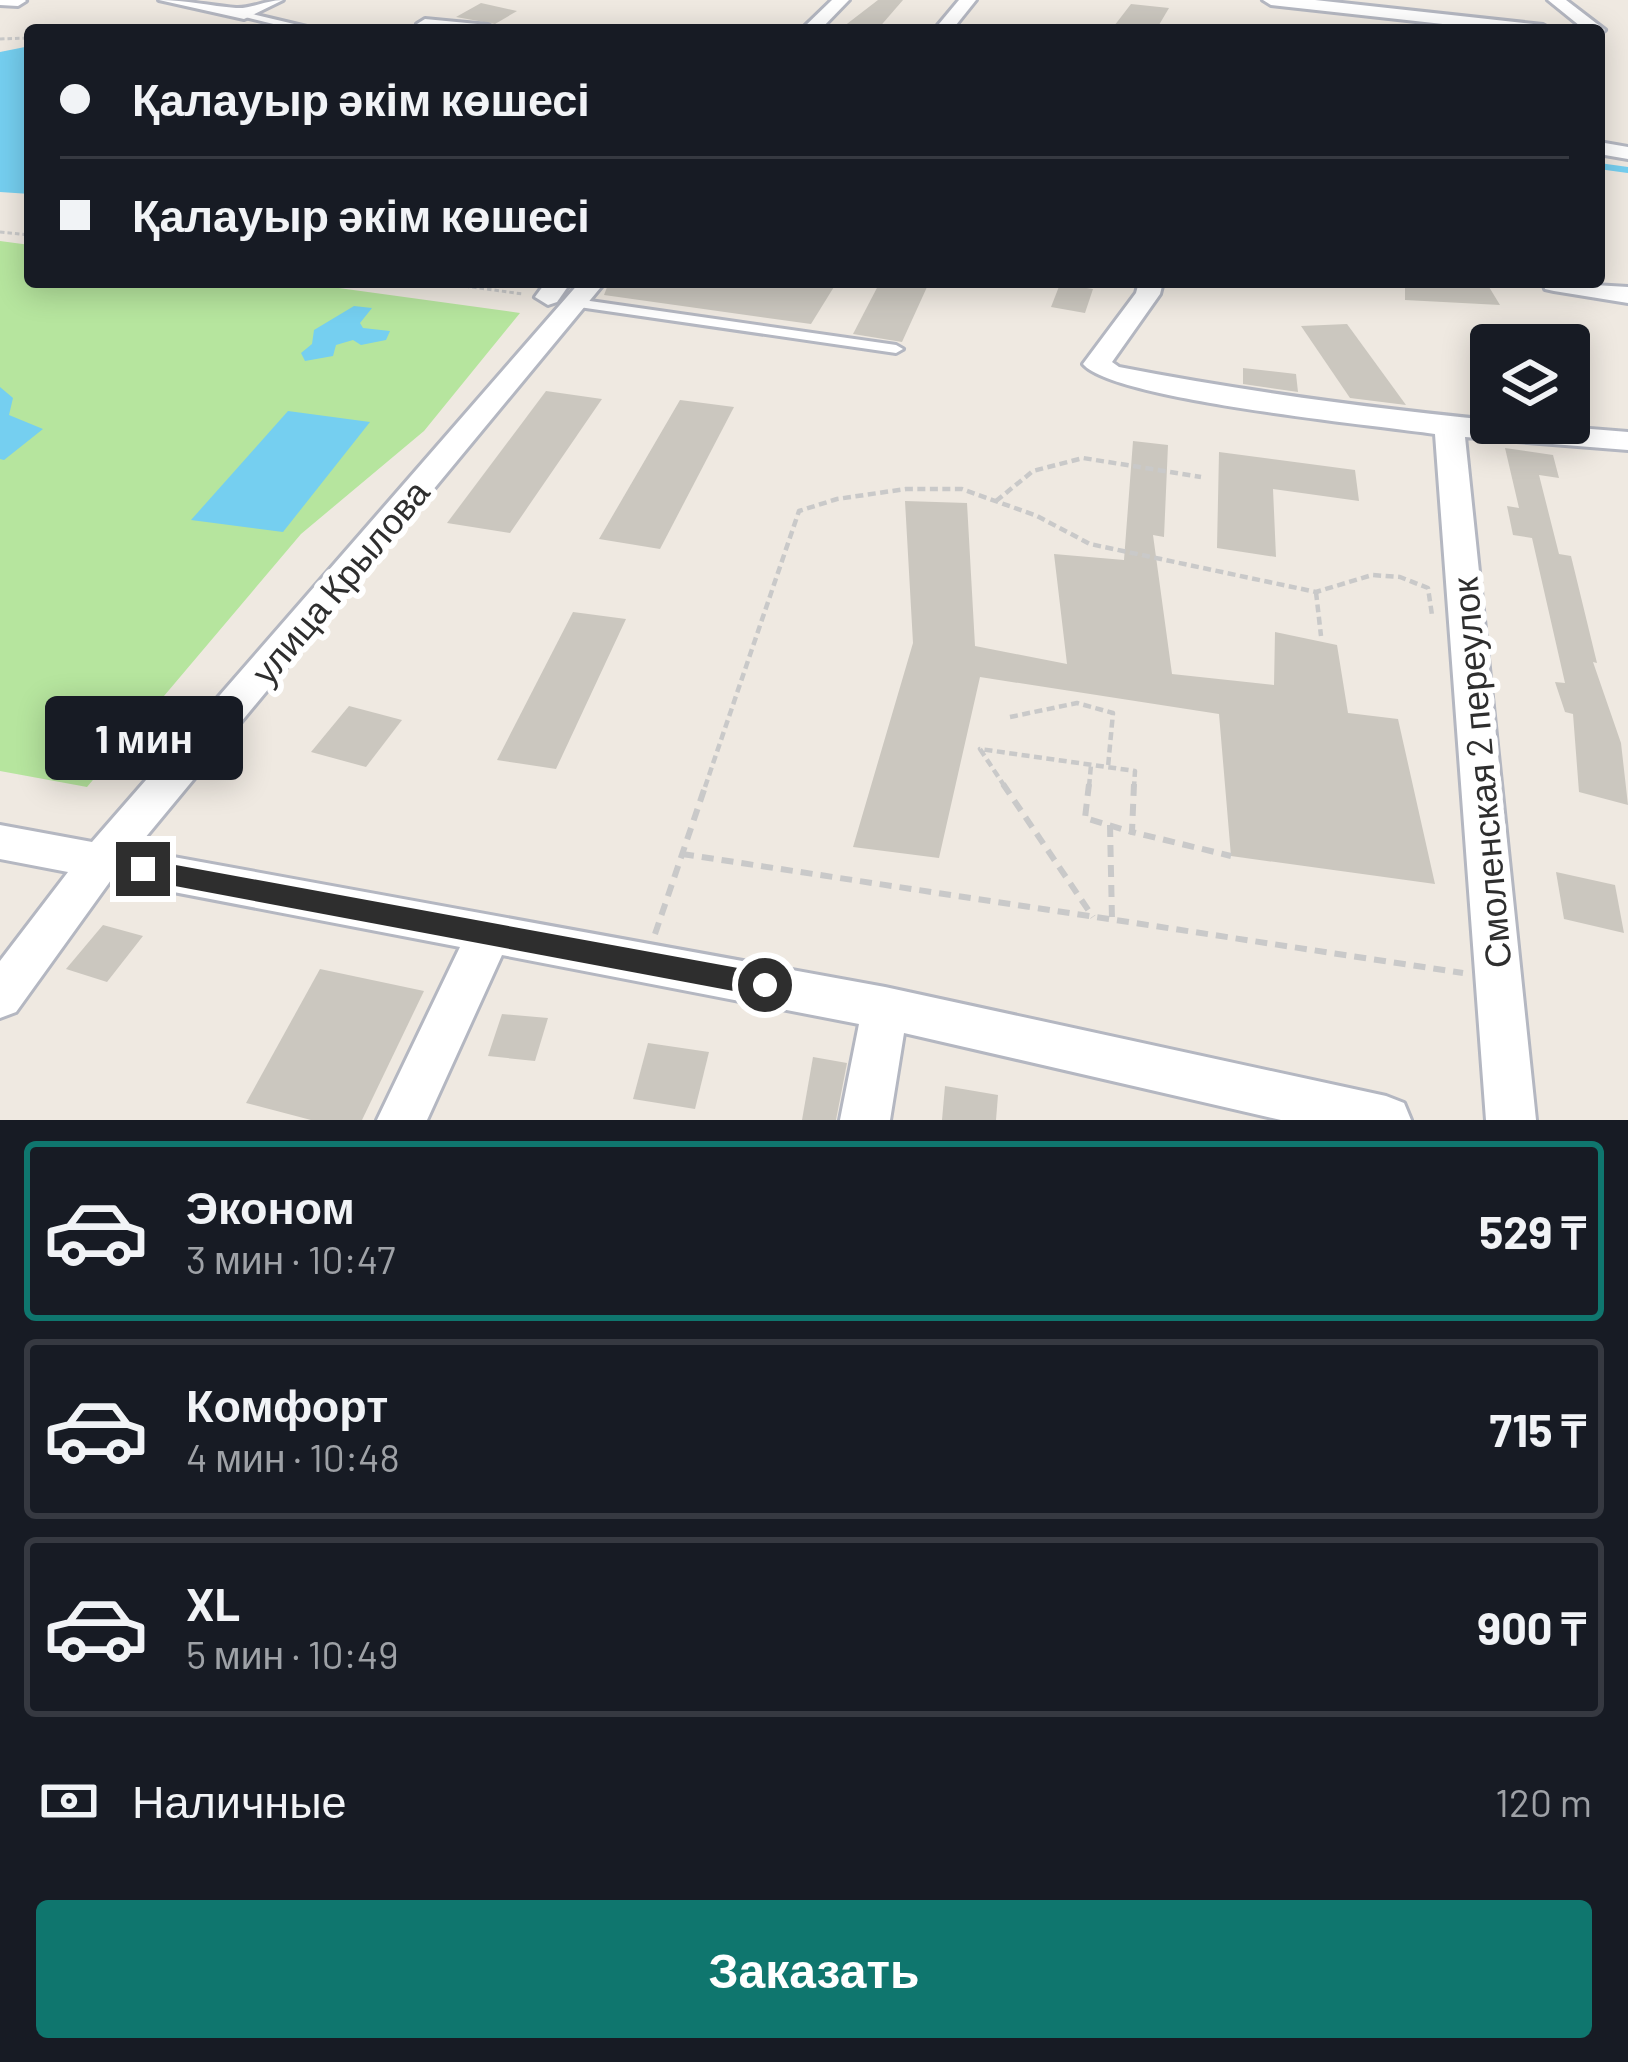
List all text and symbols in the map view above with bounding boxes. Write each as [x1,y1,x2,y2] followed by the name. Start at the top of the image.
[132,71,590,125] text: Қалауыр әкім көшесі
[132,187,590,241] text: Қалауыр әкім көшесі
[1470,324,1590,444] map controls
[1470,324,1590,444] button: layers
[241,469,438,692] street label: улица Крылова
[1441,575,1520,970] street label: Смоленская 2 переулок
[44,695,242,779] callout: 1 мин
[95,714,193,761] text: 1 мин
[116,842,170,896] route end
[738,958,792,1012] route start
[42,1177,150,1285] icon: car
[186,1179,355,1233] text: Эконом
[1479,1204,1586,1258] text: 529 ₸
[186,1235,395,1282] text: 3 мин · 10:47
[42,1375,150,1483] icon: car
[186,1377,388,1431] text: Комфорт
[1490,1402,1586,1456] text: 715 ₸
[186,1433,400,1480] text: 4 мин · 10:48
[42,1573,150,1681] icon: car
[186,1576,240,1630] text: XL
[1477,1600,1586,1654] text: 900 ₸
[186,1630,399,1677] text: 5 мин · 10:49
[36,1768,102,1834] icon: cash
[132,1773,347,1827] text: Наличные
[1495,1778,1592,1825] text: 120 m
[36,1900,1592,2038] button: Заказать

